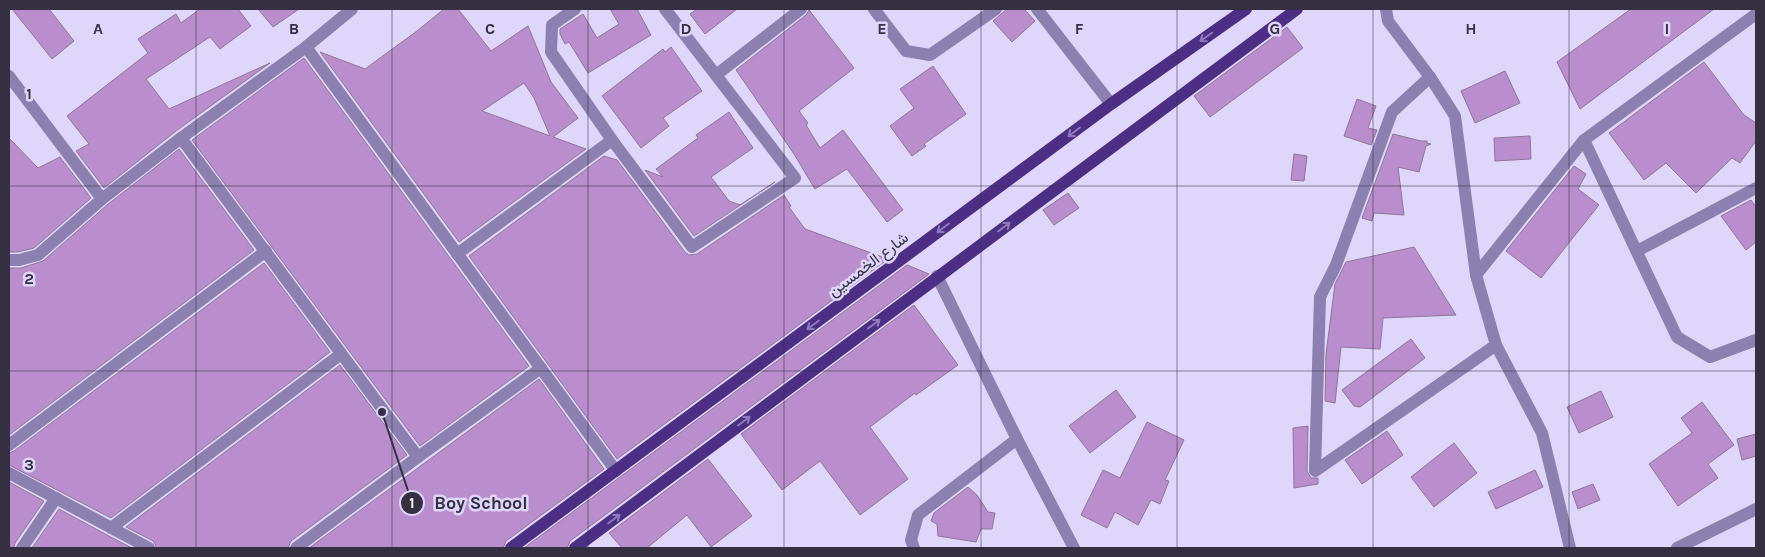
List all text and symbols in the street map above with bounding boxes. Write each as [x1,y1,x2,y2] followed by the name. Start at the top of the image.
[93,19,103,38] text: A
[289,19,299,38] text: B
[485,19,495,38] text: C
[681,19,692,38] text: D
[877,19,887,38] text: E
[1075,19,1084,38] text: F
[1270,19,1280,38] text: G
[1465,19,1477,38] text: H
[1665,19,1669,38] text: I
[1199,32,1213,42] one-way arrow
[26,84,32,103] text: 1
[1068,126,1081,137] one-way arrow
[997,221,1010,232] one-way arrow
[936,223,950,233] one-way arrow
[824,228,913,302] street label: شارع الخمسين
[24,269,34,288] text: 2
[867,319,881,329] one-way arrow
[806,320,820,330] one-way arrow
[737,416,750,427] one-way arrow
[24,455,34,474] text: 3
[399,486,538,519] callout: Boy School
[434,492,528,514] text: Boy School
[409,494,415,512] text: 1
[607,514,621,524] one-way arrow

